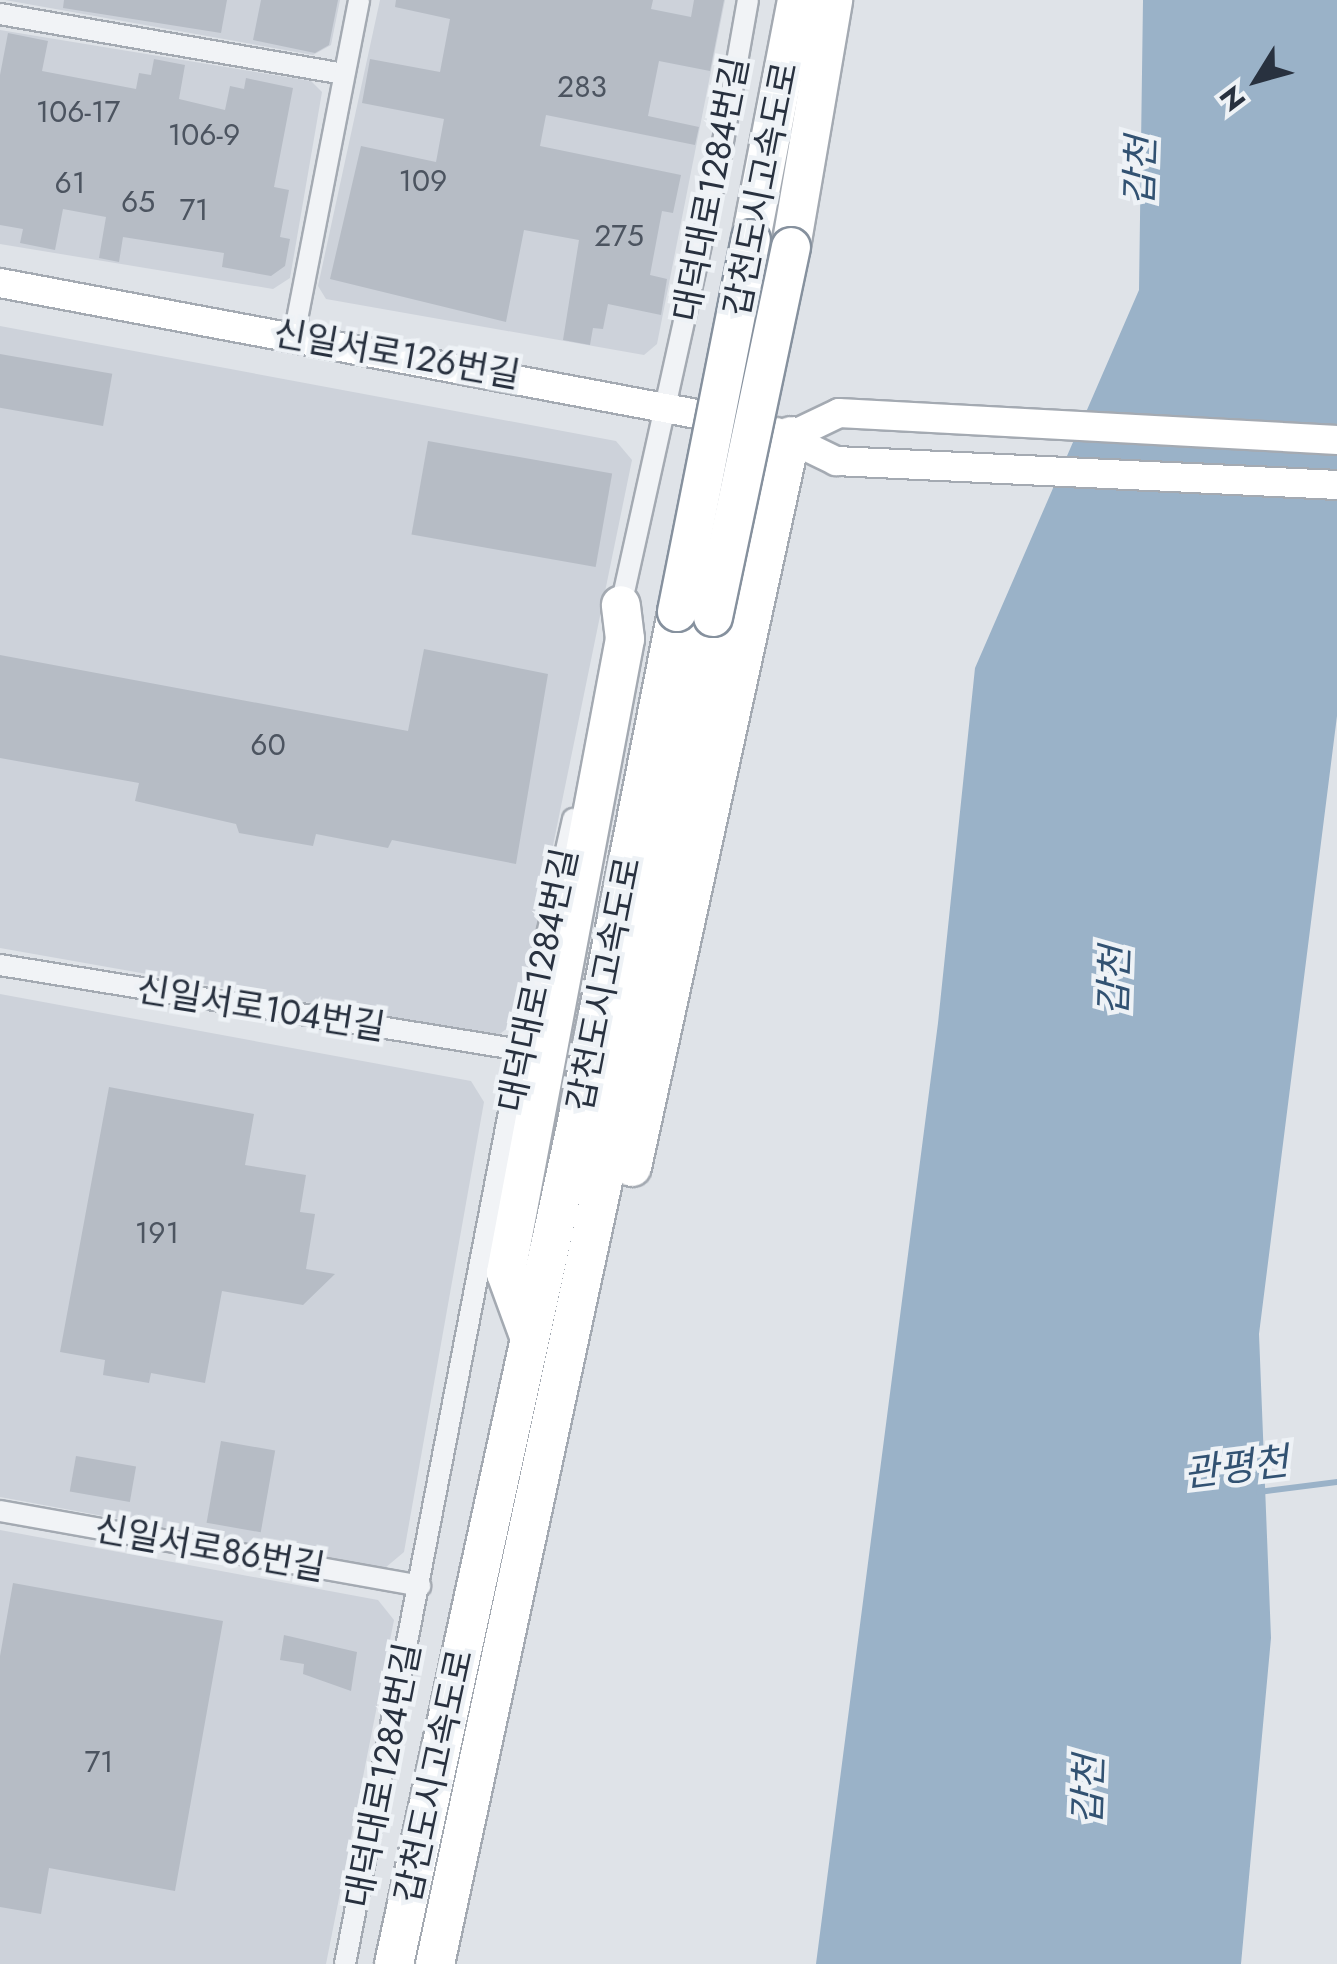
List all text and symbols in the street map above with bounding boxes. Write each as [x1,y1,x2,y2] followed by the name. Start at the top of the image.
[1207,30,1307,130] north arrow
[665,53,757,325] street label: 대덕대로1284번길
[716,59,806,319] street label: 갑천도시고속도로
[557,69,607,105] house number: 283
[1210,77,1256,120] text: N
[36,94,120,130] house number: 106-17
[168,117,240,153] house number: 106-9
[1116,135,1164,207] water label: 갑천
[399,163,447,199] house number: 109
[55,165,85,201] house number: 61
[121,184,155,220] house number: 65
[179,192,209,228] house number: 71
[594,218,644,254] house number: 275
[271,312,523,396] street label: 신일서로126번길
[250,727,286,763] house number: 60
[490,844,586,1116] street label: 대덕대로1284번길
[559,854,649,1114] street label: 갑천도시고속도로
[1090,945,1138,1017] water label: 갑천
[134,968,388,1048] street label: 신일서로104번길
[135,1215,179,1251] house number: 191
[1181,1438,1291,1496] water label: 관평천
[92,1507,328,1589] street label: 신일서로86번길
[337,1639,429,1911] street label: 대덕대로1284번길
[387,1646,481,1906] street label: 갑천도시고속도로
[84,1744,114,1780] house number: 71
[1064,1754,1112,1826] water label: 갑천

